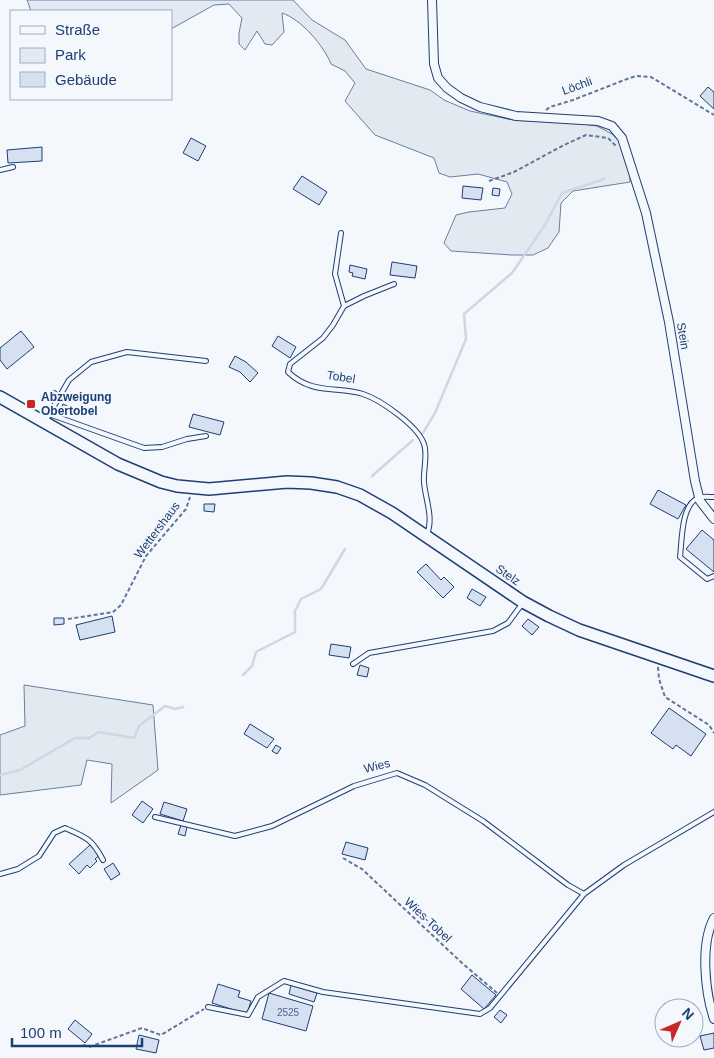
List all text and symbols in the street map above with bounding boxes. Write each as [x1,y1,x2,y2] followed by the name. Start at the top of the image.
[10,10,172,100] legend
[55,21,100,38] text: Straße
[55,46,86,63] text: Park
[55,71,117,88] text: Gebäude
[560,74,594,98] street label: Löchli
[674,321,692,351] street label: Stein
[326,368,356,386] street label: Tobel
[41,390,112,418] place label: Abzweigung Obertobel
[25,398,37,410] marker: Abzweigung Obertobel
[131,499,183,561] street label: Wettershaus
[493,562,523,588] street label: Stelz
[362,756,392,776] street label: Wies
[402,895,454,945] street label: Wies-Tobel
[654,998,704,1048] north arrow
[679,1005,697,1023] text: N
[277,1007,300,1018] house number: 2525
[12,1016,142,1048] scale bar
[20,1024,62,1041] text: 100 m

